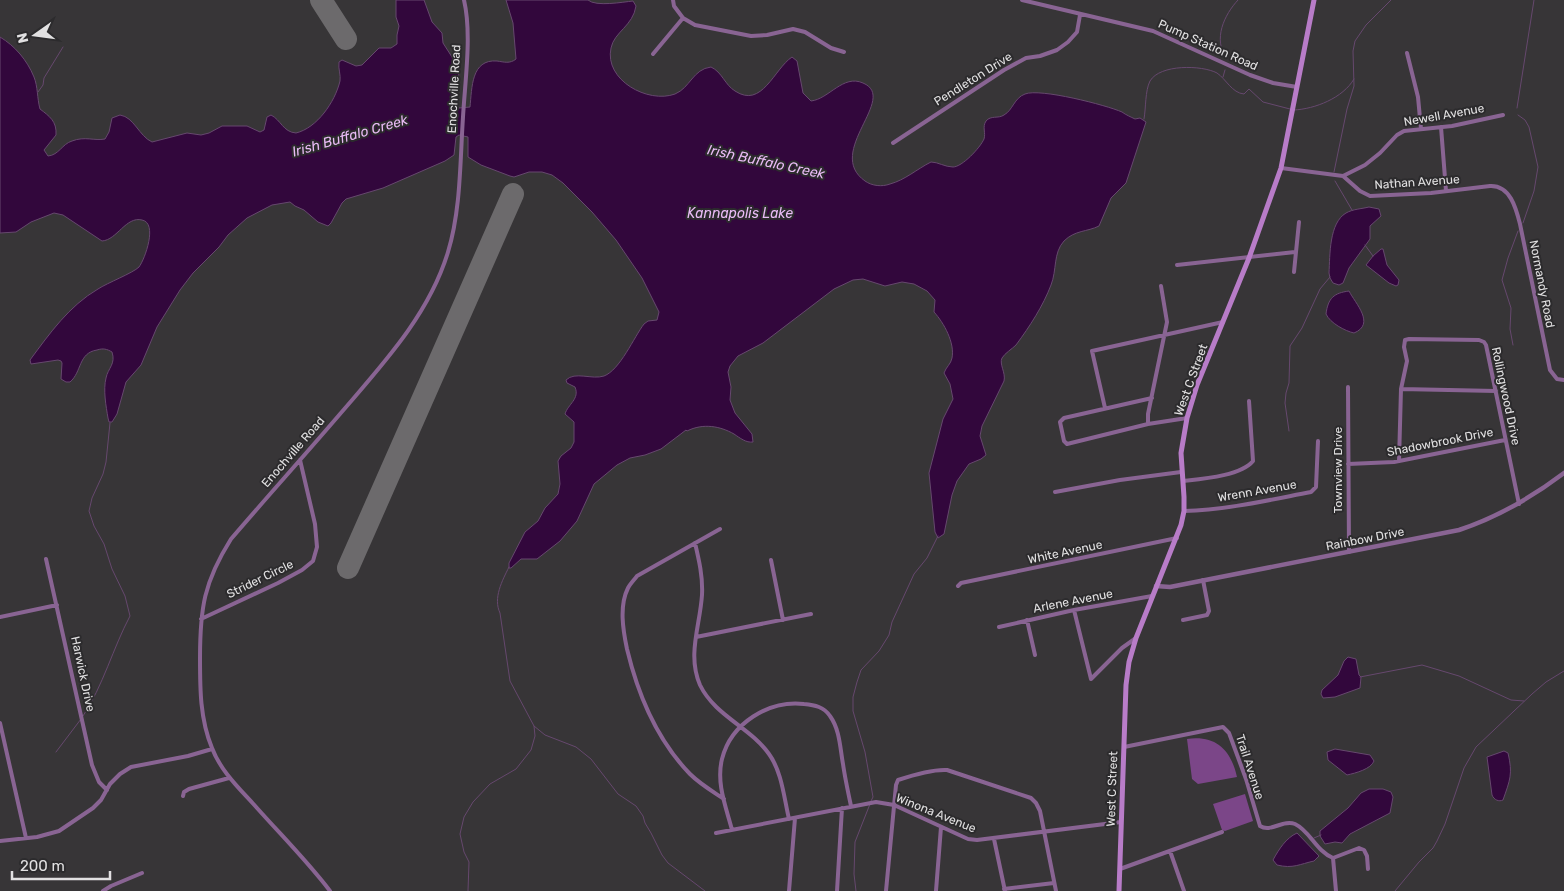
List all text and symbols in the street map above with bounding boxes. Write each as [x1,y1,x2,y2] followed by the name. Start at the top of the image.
[10,10,60,60] north arrow
[1156,17,1260,73] street label: Pump Station Road
[13,31,32,45] text: N
[445,44,463,134] street label: Enochville Road
[932,49,1015,109] street label: Pendleton Drive
[1403,101,1486,129] street label: Newell Avenue
[290,111,411,161] water label: Irish Buffalo Creek
[706,141,827,183] water label: Irish Buffalo Creek
[1374,172,1460,192] street label: Nathan Avenue
[687,205,793,222] water label: Kannapolis Lake
[1527,239,1557,329] street label: Normandy Road
[1172,342,1211,418] street label: West C Street
[1489,346,1523,447] street label: Rollingwood Drive
[259,414,327,490] street label: Enochville Road
[1386,425,1495,459] street label: Shadowbrook Drive
[1331,426,1345,513] street label: Townview Drive
[1216,477,1298,505] street label: Wrenn Avenue
[1325,524,1406,553] street label: Rainbow Drive
[1026,537,1104,567] street label: White Avenue
[224,557,296,601] street label: Strider Circle
[1032,586,1114,616] street label: Arlene Avenue
[68,635,98,713] street label: Harwick Drive
[1233,733,1267,802] street label: Trail Avenue
[1104,751,1120,827] street label: West C Street
[894,791,978,836] street label: Winona Avenue
[12,848,110,880] scale bar
[20,857,65,875] text: 200 m

